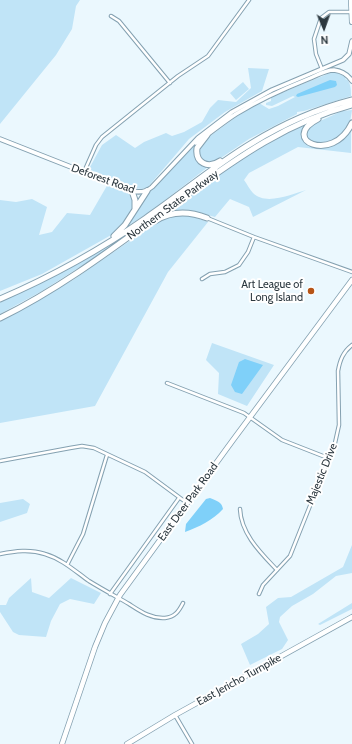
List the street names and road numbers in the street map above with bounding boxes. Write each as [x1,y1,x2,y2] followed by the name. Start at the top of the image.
[69,161,137,197] street label: Deforest Road
[125,167,221,243] street label: Northern State Parkway
[304,441,340,507] street label: Majestic Drive
[155,460,221,544] street label: East Deer Park Road
[194,651,284,709] street label: East Jericho Turnpike

